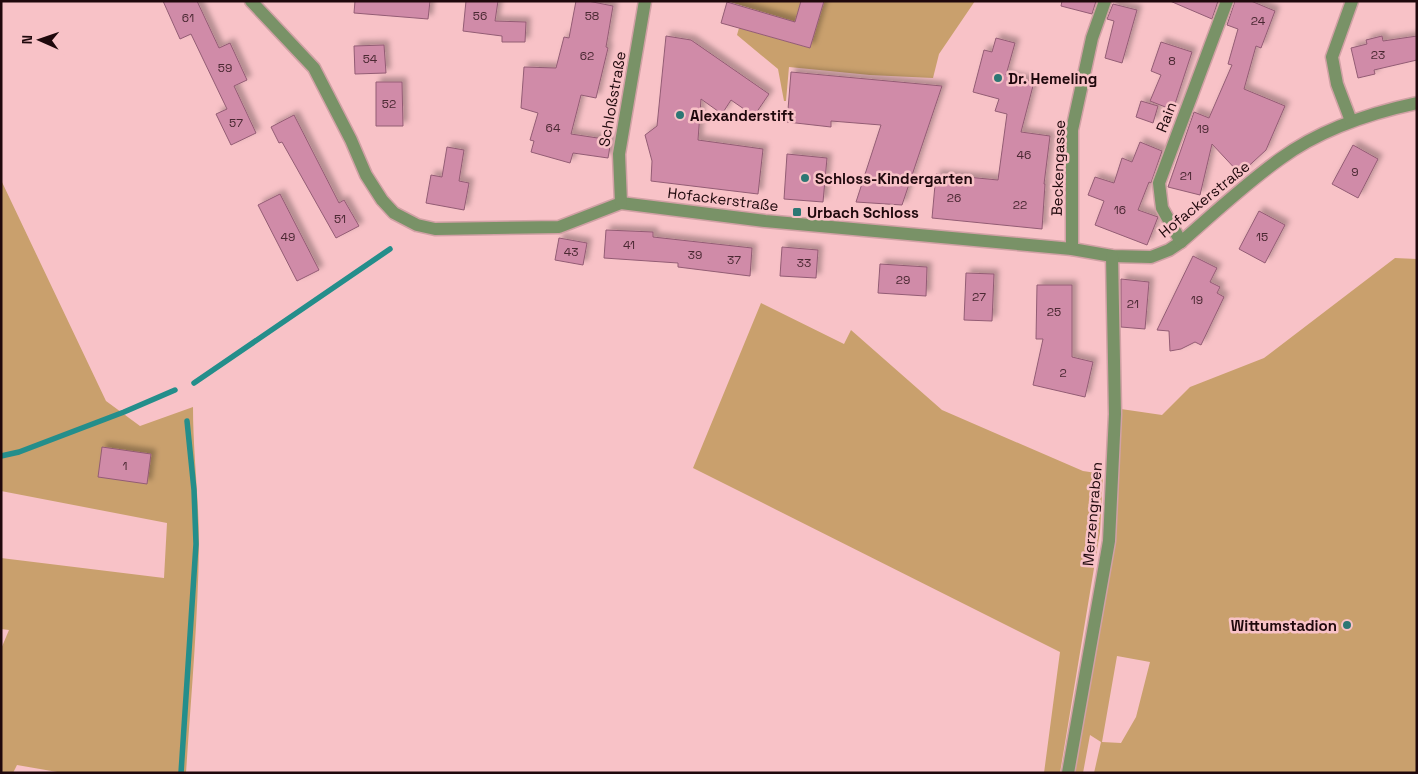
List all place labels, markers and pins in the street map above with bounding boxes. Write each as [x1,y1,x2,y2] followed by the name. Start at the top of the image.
[1008,69,1097,88] place label: Dr. Hemeling
[992,72,1004,84] marker: Dr. Hemeling
[690,106,794,125] place label: Alexanderstift
[674,109,686,121] marker: Alexanderstift
[815,169,973,188] place label: Schloss-Kindergarten
[799,172,811,184] marker: Schloss-Kindergarten
[807,203,919,222] place label: Urbach Schloss
[791,206,803,218] marker: Urbach Schloss
[1231,616,1337,635] place label: Wittumstadion
[1341,619,1353,631] marker: Wittumstadion

